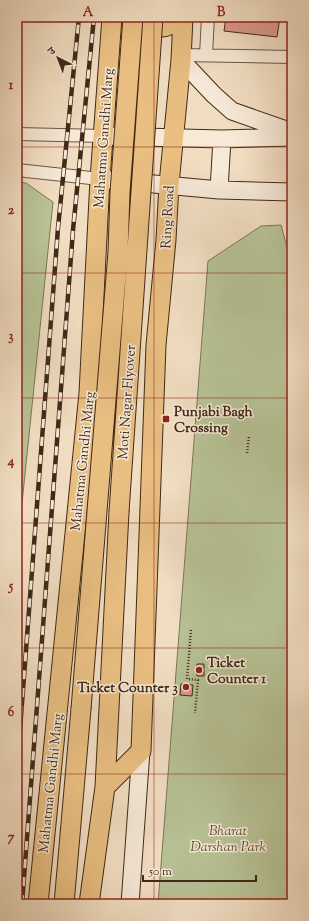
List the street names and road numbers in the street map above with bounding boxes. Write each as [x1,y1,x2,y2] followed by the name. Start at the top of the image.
[90,67,120,209] street label: Mahatma Gandhi Marg
[157,185,181,249] street label: Ring Road
[114,343,142,460] street label: Moti Nagar Flyover
[67,390,101,532] street label: Mahatma Gandhi Marg
[35,712,69,854] street label: Mahatma Gandhi Marg

